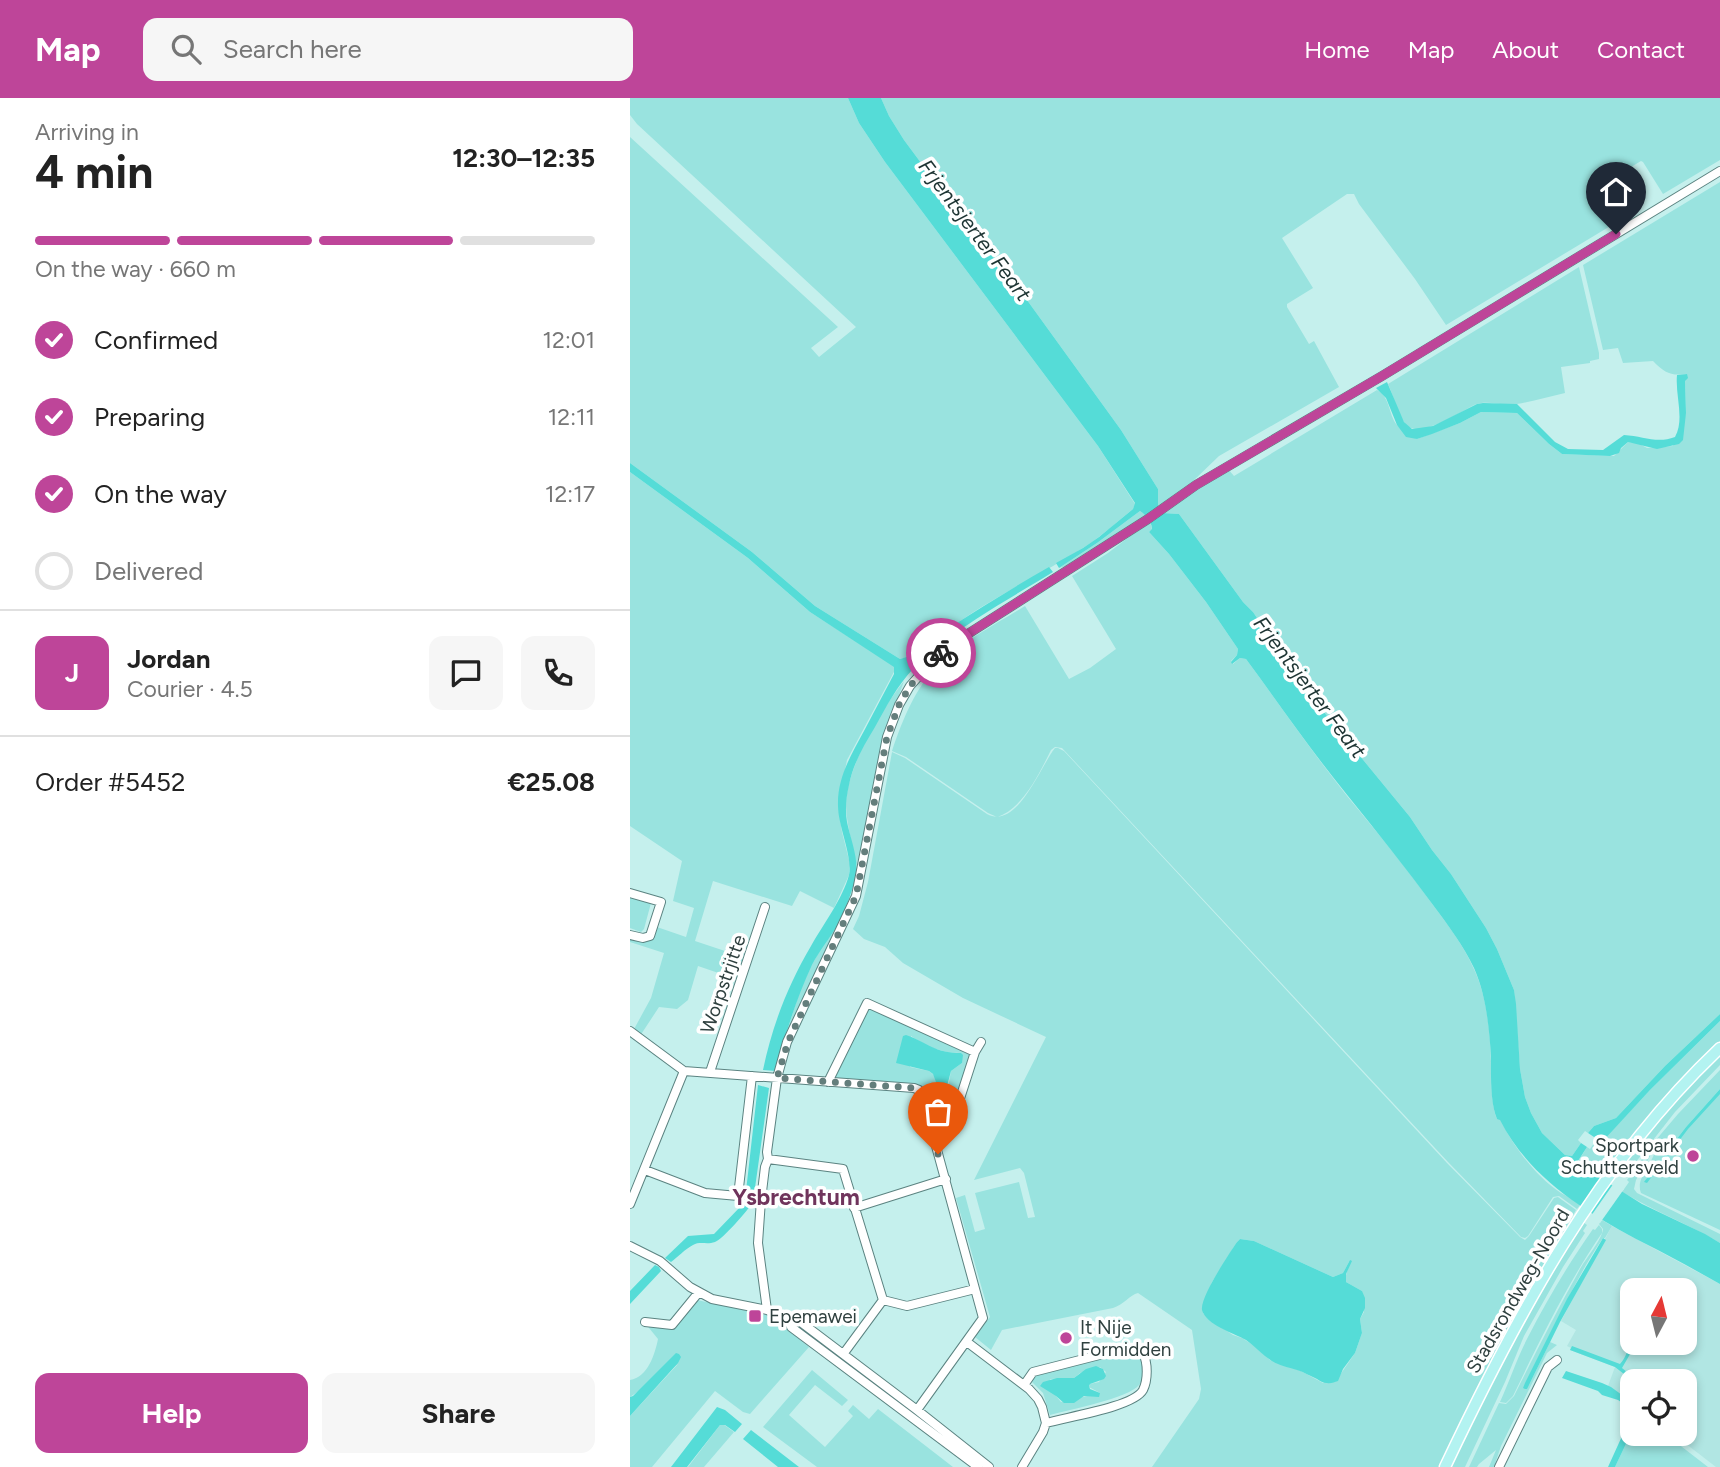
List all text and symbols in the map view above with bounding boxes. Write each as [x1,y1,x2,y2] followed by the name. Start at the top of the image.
[143,18,633,81] search box
[35,30,101,69] text: Map
[167,30,205,68] icon: search
[223,33,362,65] text: Search here
[1304,35,1370,64] text: Home
[1408,35,1454,64] text: Map
[1492,35,1559,64] text: About
[1597,35,1685,64] text: Contact
[35,118,139,146] text: Arriving in
[452,142,595,174] text: 12:30–12:35
[35,144,153,200] text: 4 min
[914,154,1037,307] water label: Frjentsjerter Feart
[1586,162,1646,234] pin
[1597,173,1635,211] icon: home
[35,255,236,283] text: On the way · 660 m
[35,321,73,359] icon: check
[94,324,218,356] text: Confirmed
[543,326,595,354] text: 12:01
[35,398,73,436] icon: check
[94,401,205,433] text: Preparing
[548,403,595,431] text: 12:11
[35,475,73,513] icon: check
[94,478,227,510] text: On the way
[545,480,595,508] text: 12:17
[94,555,203,587] text: Delivered
[1249,611,1372,764] water label: Frjentsjerter Feart
[906,618,976,688] courier
[922,634,960,672] icon: bike
[429,636,503,710] button: chat
[521,636,595,710] button: phone
[127,643,210,675] text: Jordan
[65,657,79,689] text: J
[127,675,253,703] text: Courier · 4.5
[35,766,186,798] text: Order #5452
[508,766,595,798] text: €25.08
[695,932,751,1036] street label: Worpstrjitte
[908,1082,968,1154] pin
[919,1093,957,1131] icon: bag
[1561,1134,1680,1179] place label: Sportpark Schuttersveld
[1685,1148,1701,1164] marker: Sportpark Schuttersveld
[732,1183,860,1211] district label: Ysbrechtum
[1462,1205,1574,1377] street label: Stadsrondweg-Noord
[1620,1278,1698,1354] north arrow
[1620,1278,1697,1446] map controls
[769,1305,857,1328] place label: Epemawei
[747,1308,763,1324] marker: Epemawei
[1080,1316,1171,1361] place label: It Nije Formidden
[1058,1330,1074,1346] marker: It Nije Formidden
[1620,1369,1697,1446] button: locate
[35,1373,308,1453] button: Help
[322,1373,595,1453] button: Share

